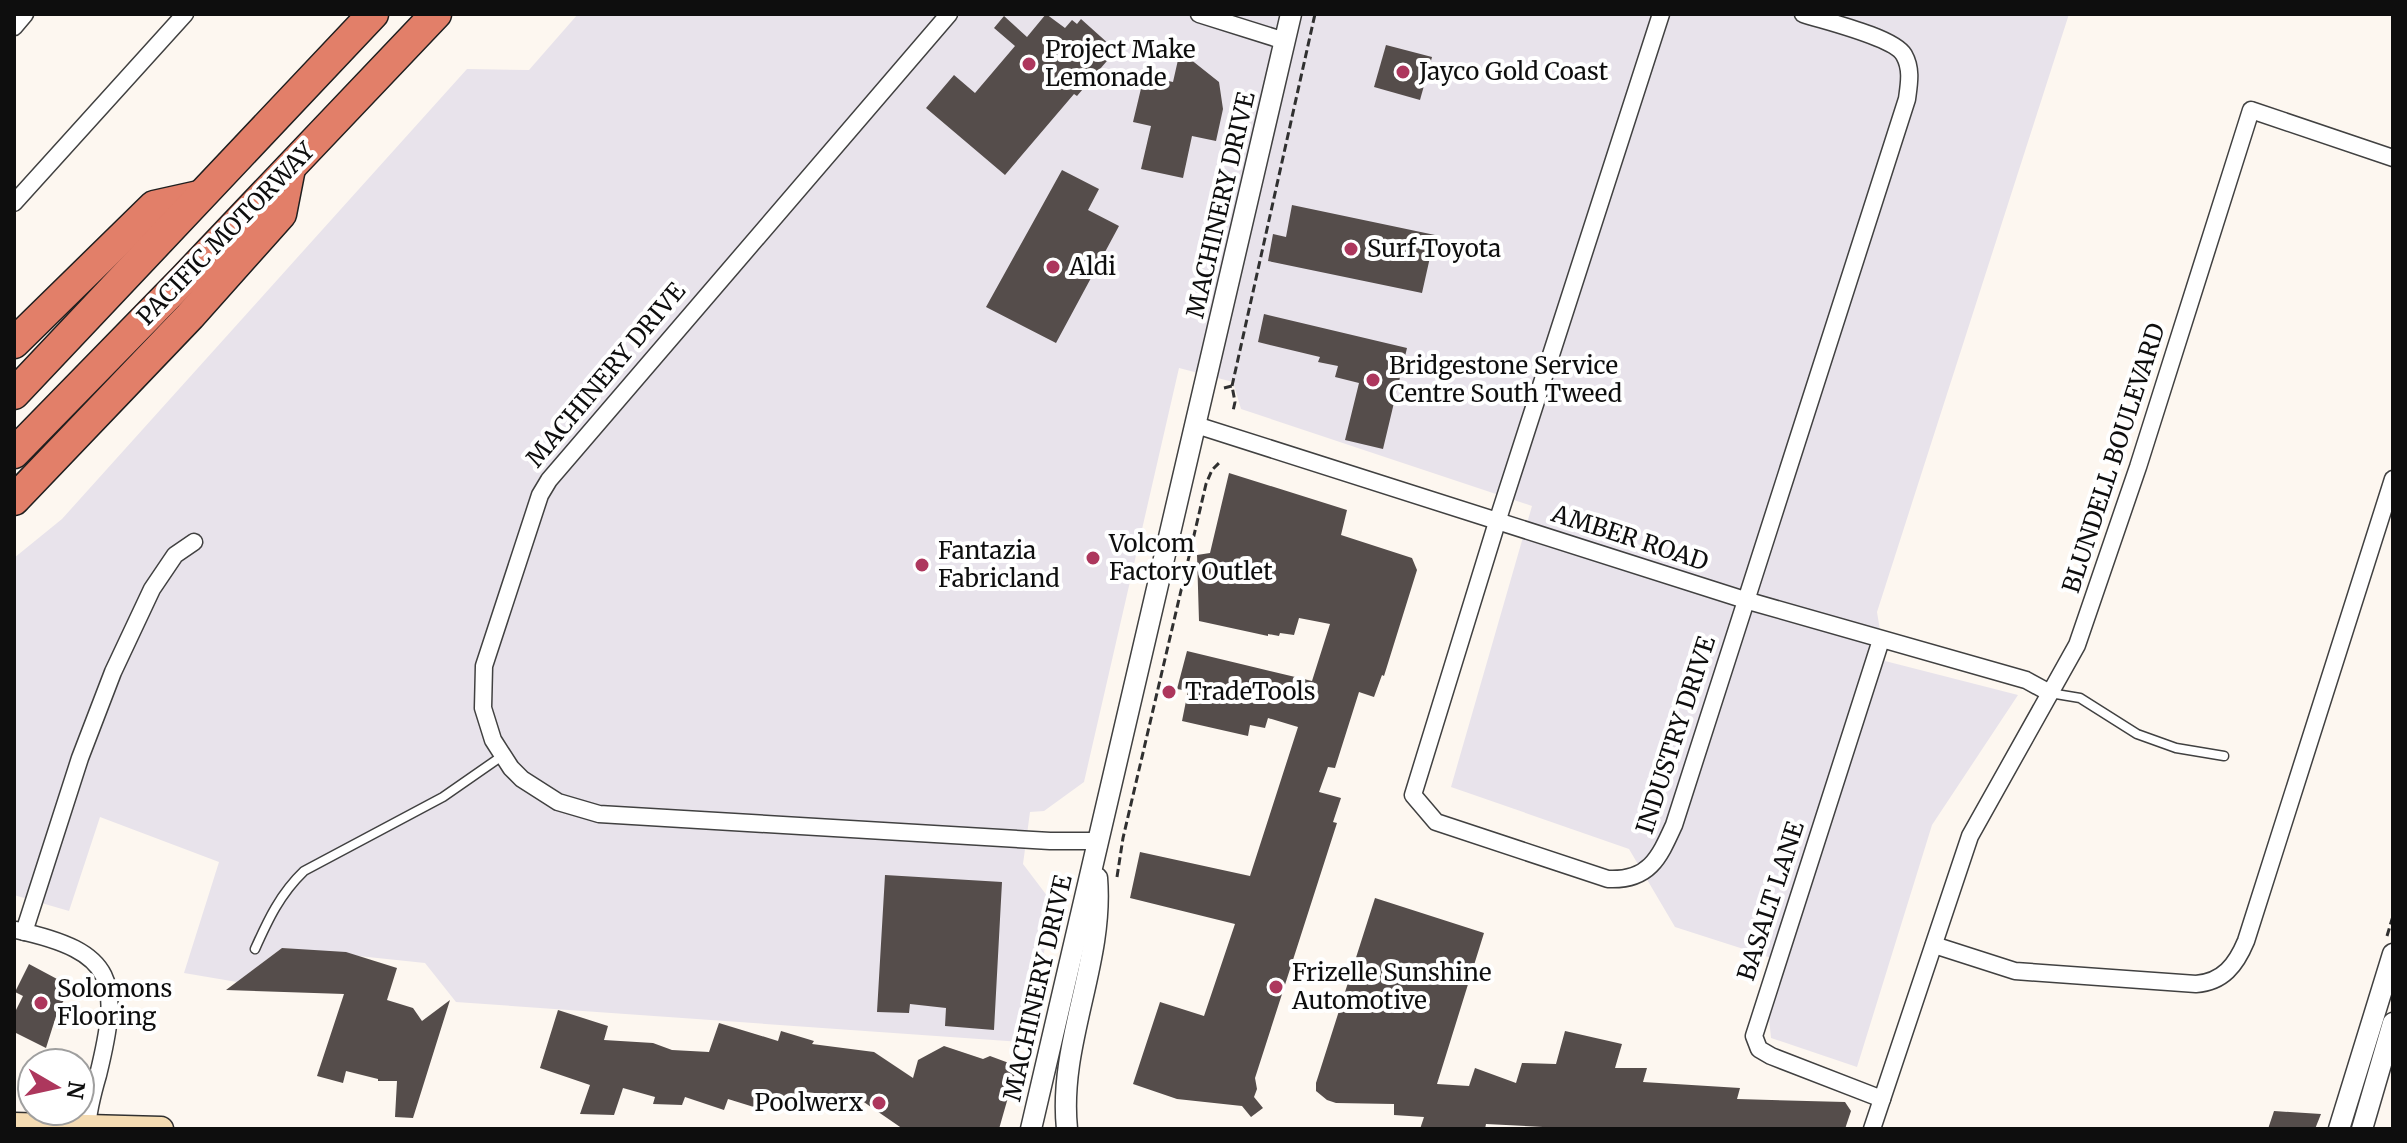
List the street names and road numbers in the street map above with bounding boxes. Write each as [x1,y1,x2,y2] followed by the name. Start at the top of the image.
[1179,88,1262,321] street label: MACHINERY DRIVE
[130,135,321,332] street label: PACIFIC MOTORWAY
[519,276,692,473] street label: MACHINERY DRIVE
[2055,319,2172,597] street label: BLUNDELL BOULEVARD
[1547,497,1712,577] street label: AMBER ROAD
[1629,631,1722,838] street label: INDUSTRY DRIVE
[1730,817,1811,984] street label: BASALT LANE
[996,871,1079,1104] street label: MACHINERY DRIVE

